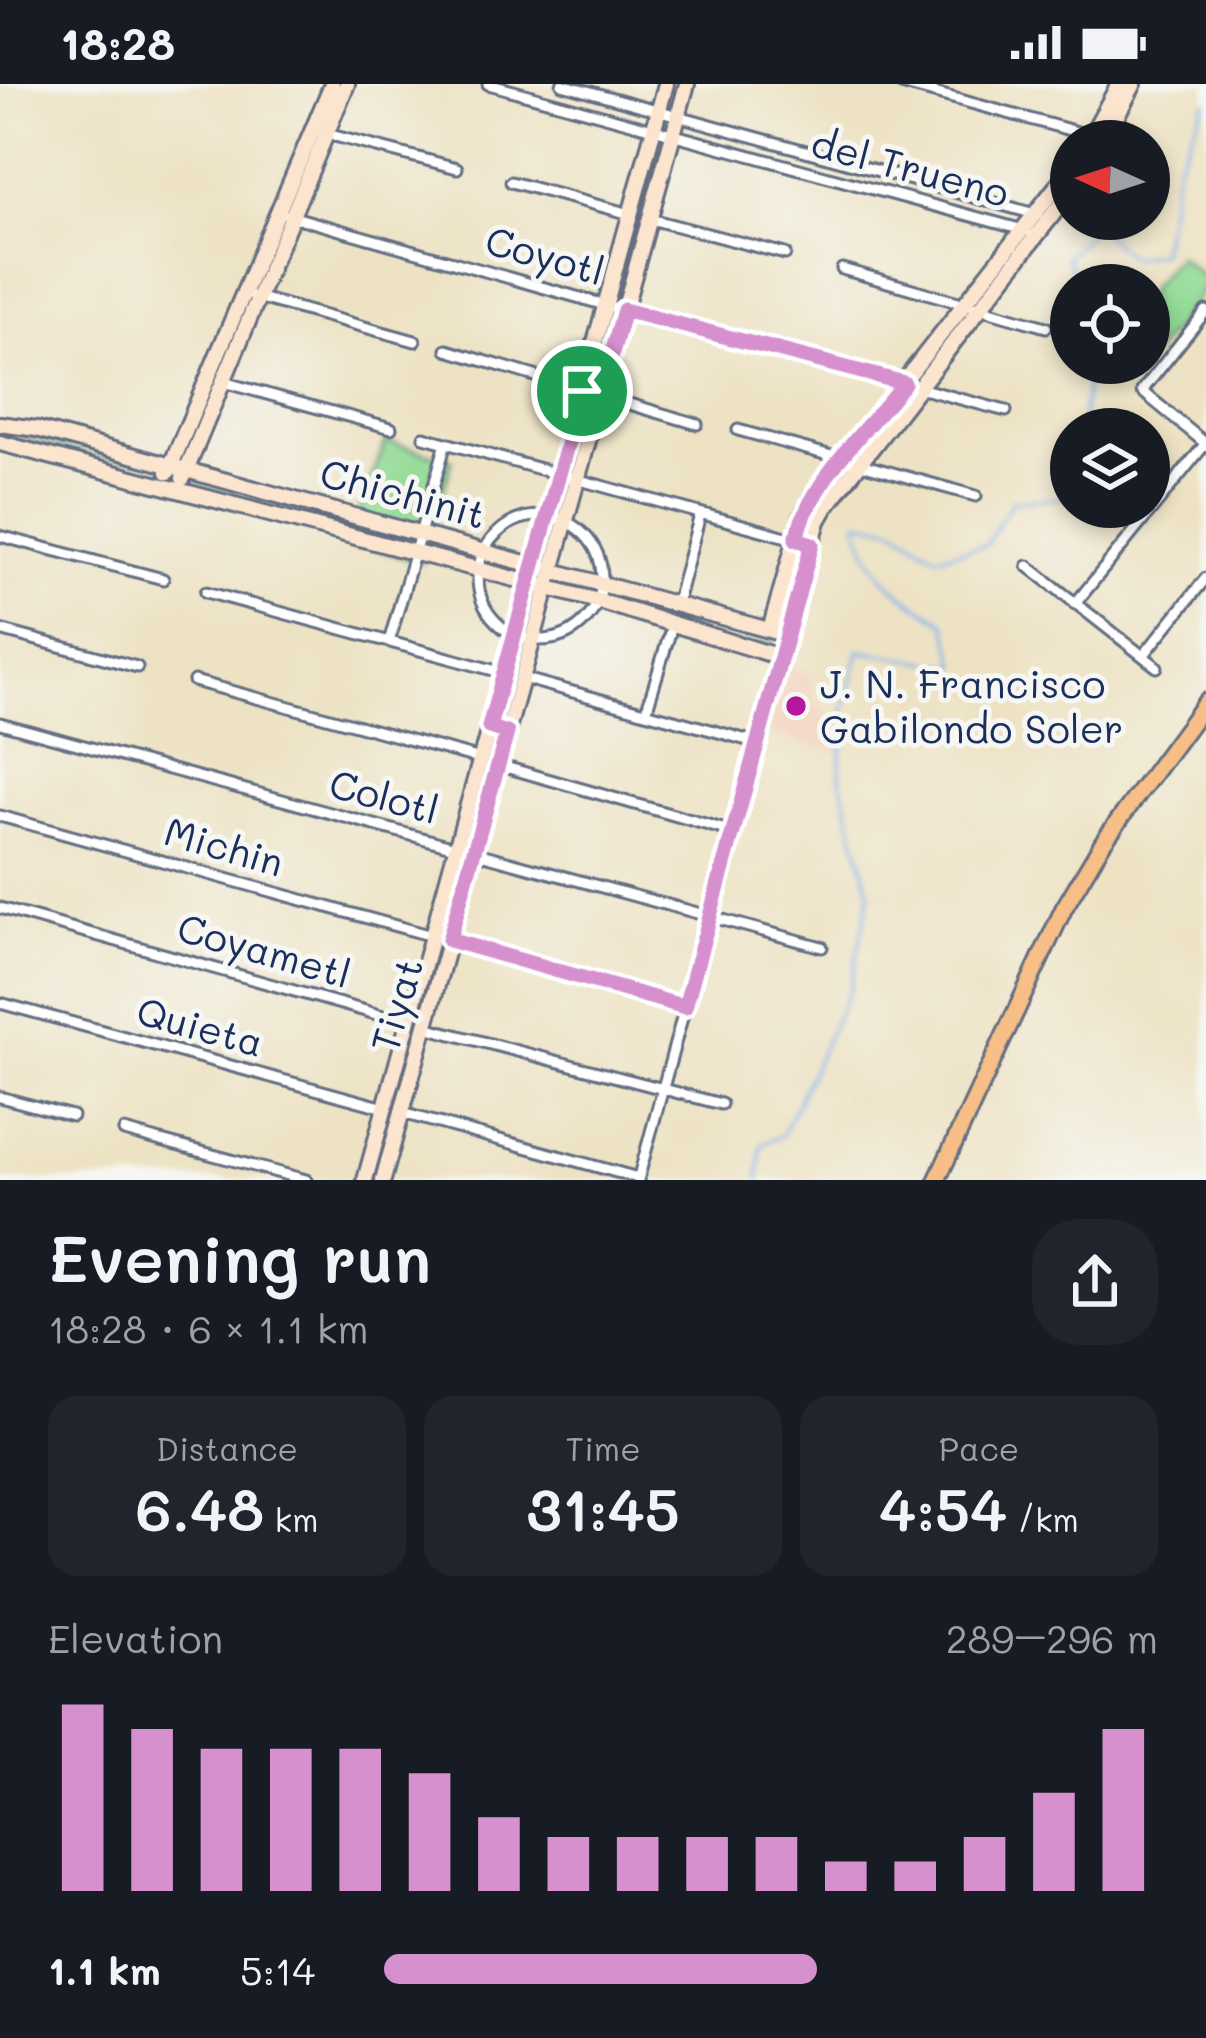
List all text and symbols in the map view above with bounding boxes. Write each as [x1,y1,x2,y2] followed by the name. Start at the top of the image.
[60,13,175,71] text: 18:28
[806,116,1015,217] street label: del Trueno
[1050,120,1170,240] north arrow
[1050,120,1170,528] map controls
[480,213,611,296] street label: Coyotl
[1050,264,1170,384] button: locate
[531,340,633,442] pin
[549,358,615,424] icon: arrive
[1050,408,1170,528] button: layers
[315,446,492,539] street label: Chichinit
[820,657,1123,753] place label: J. N. Francisco Gabilondo Soler
[783,693,809,719] marker: J. N. Francisco Gabilondo Soler
[324,757,445,835] street label: Colotl
[159,804,290,887] street label: Michin
[172,901,357,999] street label: Coyametl
[358,952,433,1058] street label: Tiyat
[131,984,269,1067] street label: Quieta
[48,1214,431,1300] text: Evening run
[1032,1219,1158,1345] button: share
[48,1302,369,1353] text: 18:28 · 6 × 1.1 km
[156,1426,298,1469] text: Distance
[565,1426,641,1469] text: Time
[939,1426,1019,1469] text: Pace
[136,1469,264,1547] text: 6.48
[526,1469,680,1547] text: 31:45
[879,1469,1007,1547] text: 4:54
[264,1497,318,1540] text: km
[1007,1497,1079,1540] text: /km
[48,1612,223,1663] text: Elevation
[946,1612,1158,1663] text: 289–296 m
[48,1944,161,1995] text: 1.1 km
[240,1944,315,1995] text: 5:14

